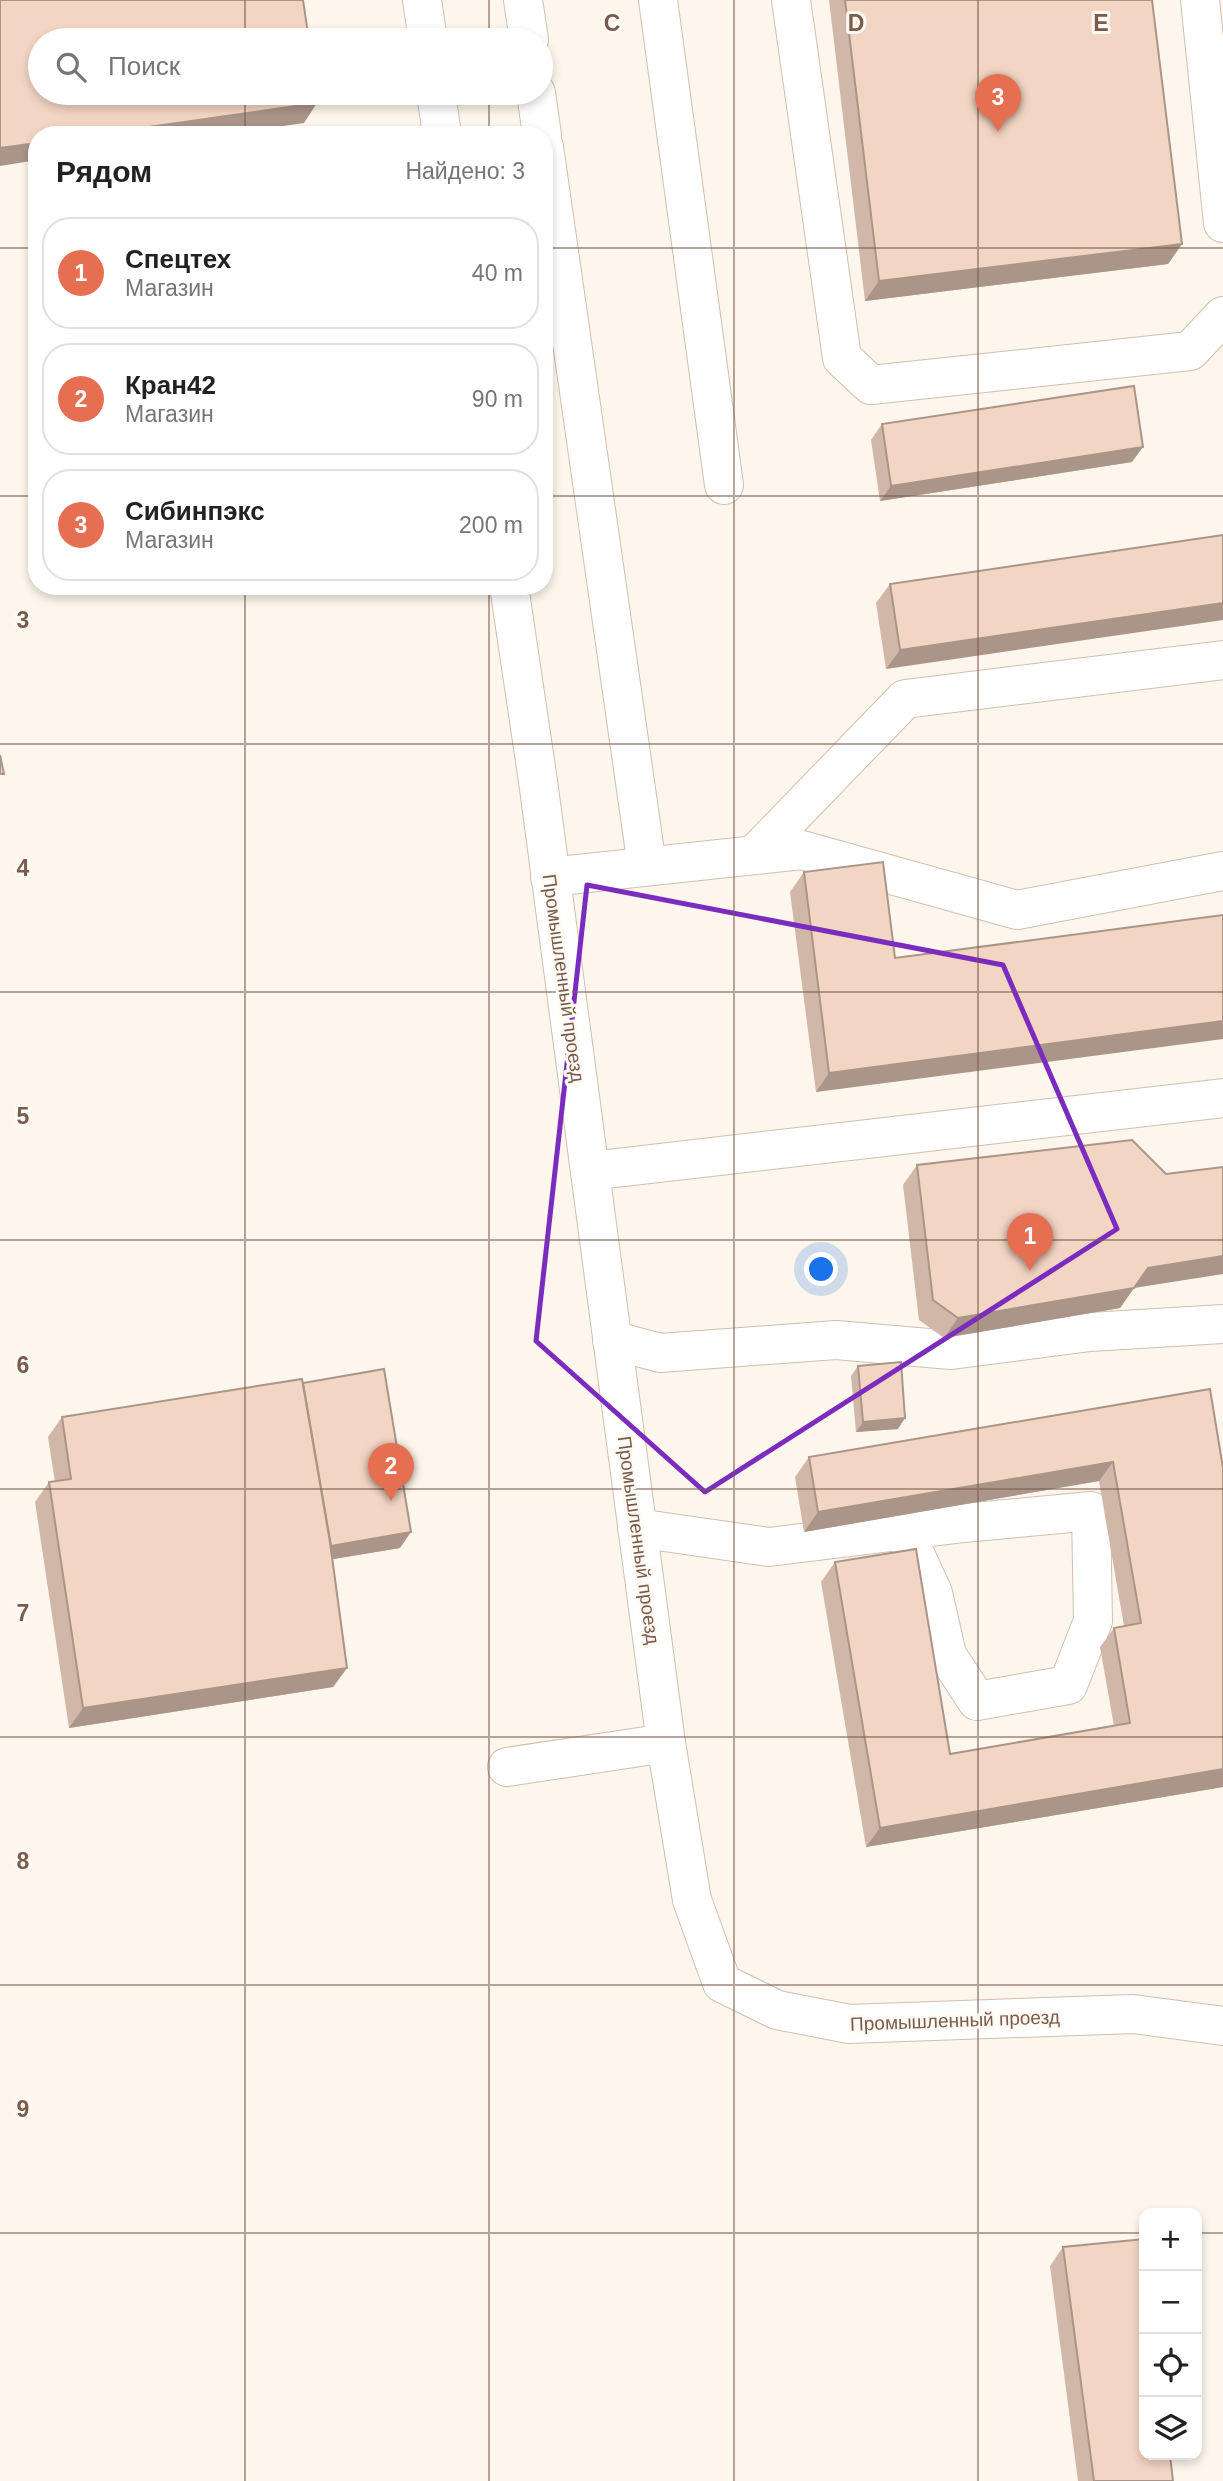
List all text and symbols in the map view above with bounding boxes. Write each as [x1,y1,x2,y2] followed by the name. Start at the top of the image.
[604,10,620,36] text: C
[848,10,864,36] text: D
[1093,10,1109,36] text: E
[28,28,553,105] search box
[52,48,90,86] icon: search
[108,51,180,81] text: Поиск
[975,74,1021,132] pin: 3
[56,155,152,188] text: Рядом
[405,158,525,184] text: Найдено: 3
[125,244,231,274] text: Спецтех
[75,260,87,286] text: 1
[472,260,523,286] text: 40 m
[125,275,214,301] text: Магазин
[125,370,216,400] text: Кран42
[75,386,87,412] text: 2
[472,386,523,412] text: 90 m
[125,401,214,427] text: Магазин
[125,496,265,526] text: Сибинпэкс
[75,512,87,538] text: 3
[459,512,523,538] text: 200 m
[125,527,214,553] text: Магазин
[17,607,29,633] text: 3
[17,855,30,881] text: 4
[539,873,589,1083] street label: Промышленный проезд
[17,1103,30,1129] text: 5
[1007,1213,1053,1271] pin: 1
[804,1252,838,1286] your location
[17,1352,29,1378] text: 6
[614,1435,664,1645] street label: Промышленный проезд
[368,1443,414,1501] pin: 2
[17,1600,29,1626] text: 7
[17,1848,30,1874] text: 8
[850,2006,1060,2035] street label: Промышленный проезд
[17,2096,29,2122] text: 9
[1139,2208,1202,2460] map controls
[1139,2208,1202,2271] button: +
[1139,2271,1202,2334] button: −
[1139,2334,1202,2397] button: locate
[1139,2397,1202,2460] button: layers

